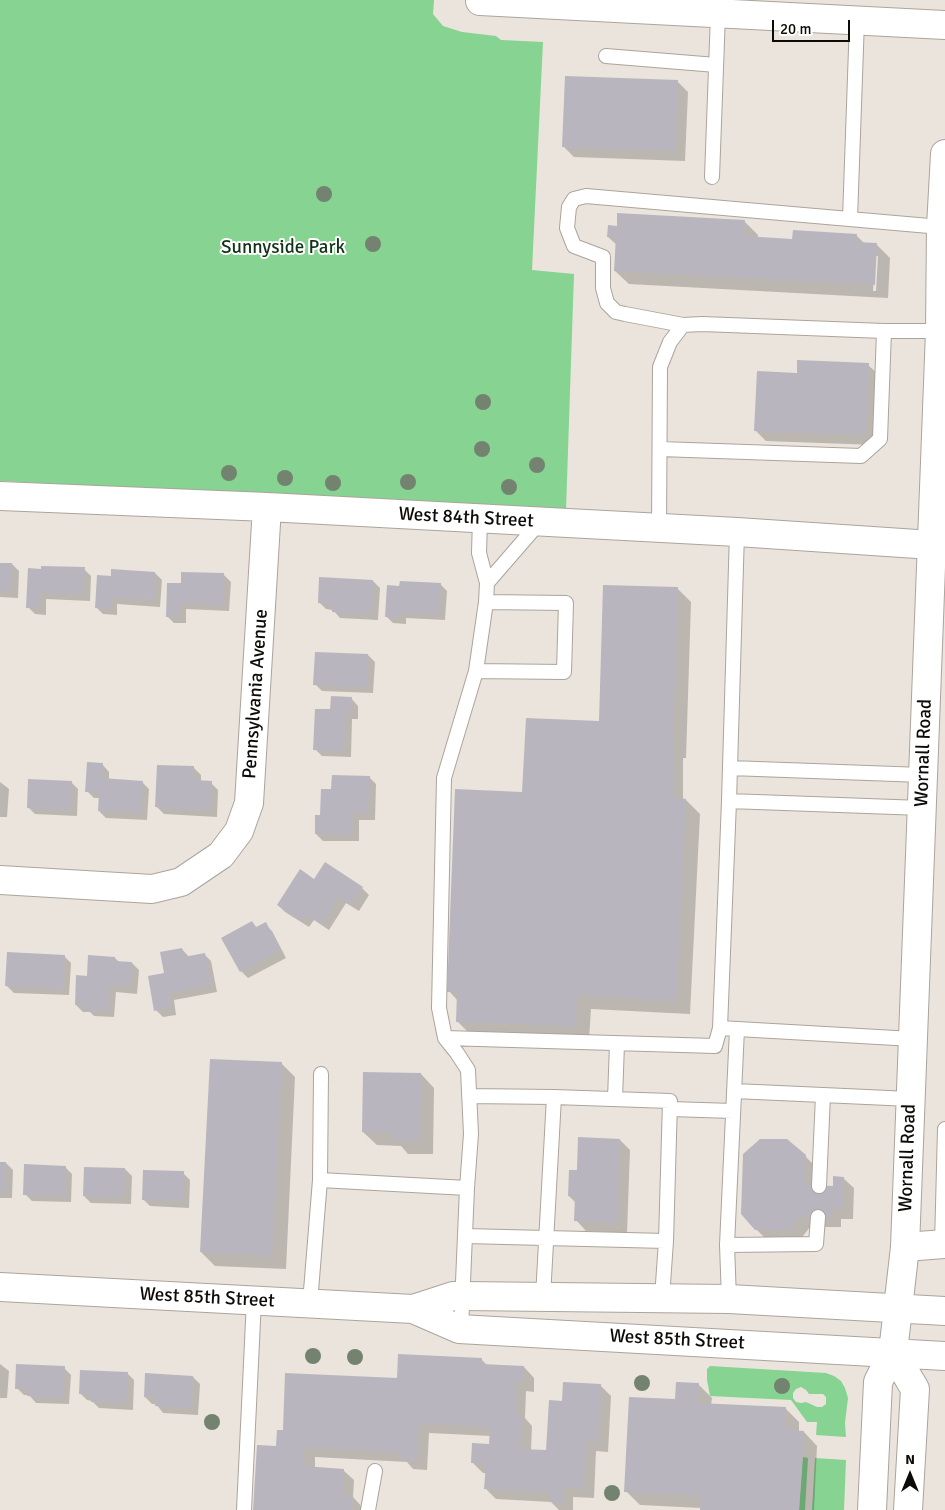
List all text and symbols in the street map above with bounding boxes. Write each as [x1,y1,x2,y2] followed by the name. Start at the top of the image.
[775,10,852,42] scale bar
[780,20,811,38] text: 20 m
[221,237,345,259] park label: Sunnyside Park
[398,503,534,533] street label: West 84th Street
[239,608,273,780] street label: Pennsylvania Avenue
[911,699,937,807] street label: Wornall Road
[895,1104,921,1212] street label: Wornall Road
[139,1283,275,1313] street label: West 85th Street
[609,1325,745,1355] street label: West 85th Street
[885,1450,935,1500] north arrow
[905,1451,915,1468] text: N

